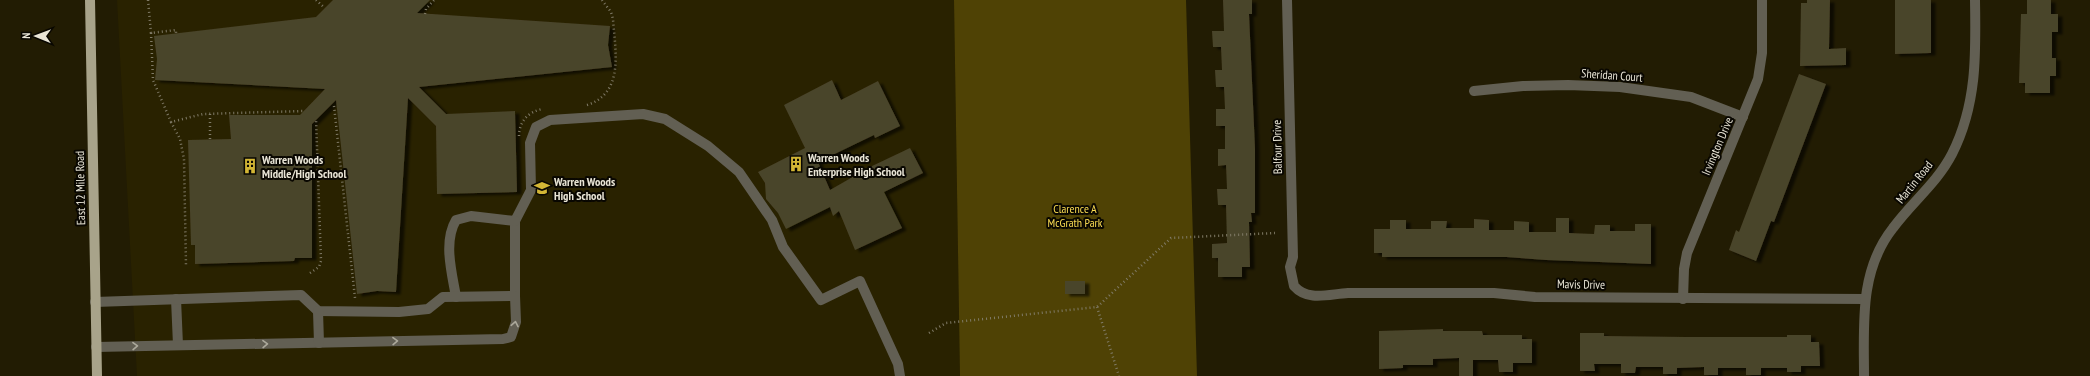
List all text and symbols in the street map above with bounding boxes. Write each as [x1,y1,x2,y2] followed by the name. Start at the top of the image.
[16,16,56,56] north arrow
[19,33,33,39] text: N
[1581,65,1644,85] street label: Sheridan Court
[1698,115,1736,177] street label: Irvington Drive
[1269,120,1285,174] street label: Balfour Drive
[807,150,905,179] place label: Warren Woods Enterprise High School
[72,151,88,225] street label: East 12 Mile Road
[261,152,346,181] place label: Warren Woods Middle/High School
[787,155,805,173] building icon: Warren Woods Enterprise High School
[241,157,259,175] building icon: Warren Woods Middle/High School
[1892,158,1936,206] street label: Martin Road
[553,174,615,203] place label: Warren Woods High School
[533,179,551,197] school or university icon: Warren Woods High School
[1048,201,1103,230] park label: Clarence A McGrath Park
[1557,276,1605,292] street label: Mavis Drive
[510,320,518,327] one-way arrow
[392,337,398,345] one-way arrow
[262,340,268,348] one-way arrow
[132,342,138,351] one-way arrow

